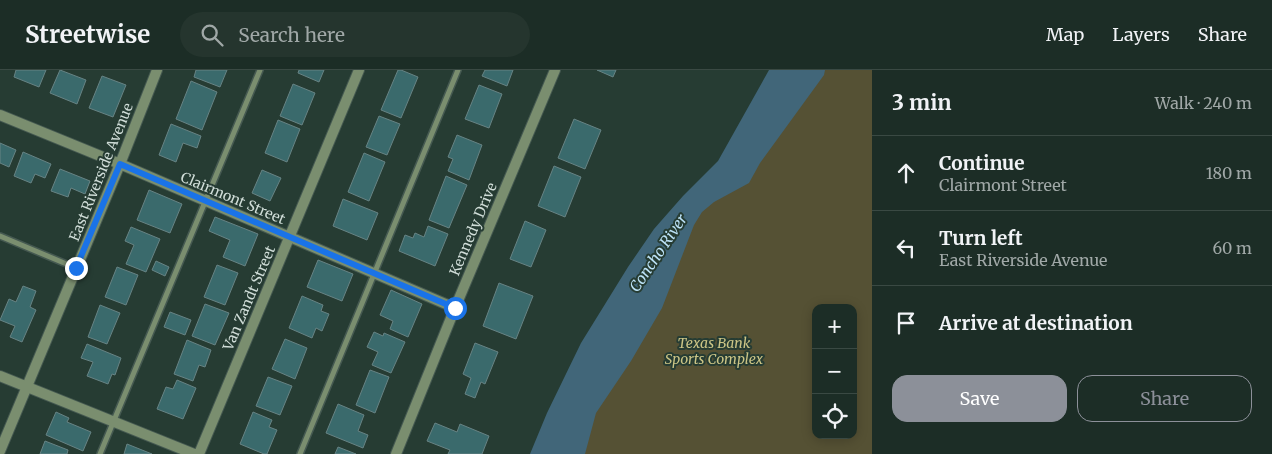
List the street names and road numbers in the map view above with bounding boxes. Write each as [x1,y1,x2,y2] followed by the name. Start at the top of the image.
[65,100,137,244] street label: East Riverside Avenue
[178,168,288,228] street label: Clairmont Street
[445,180,501,278] street label: Kennedy Drive
[218,242,279,354] street label: Van Zandt Street

